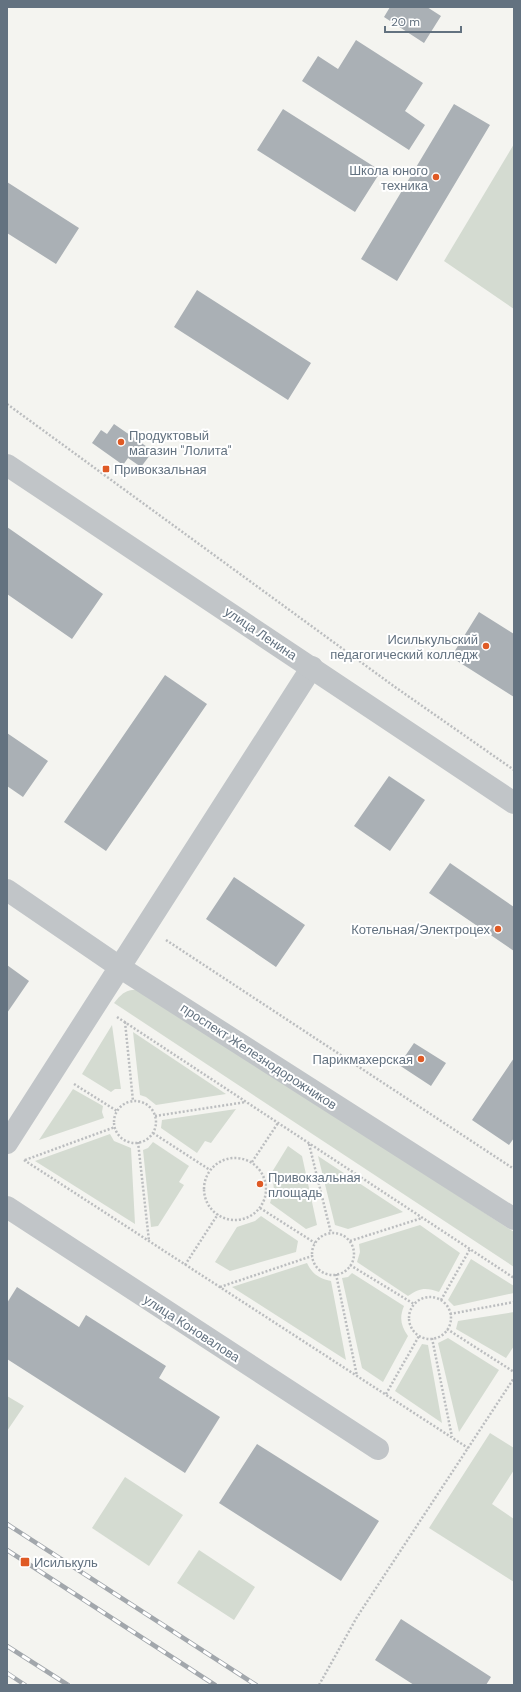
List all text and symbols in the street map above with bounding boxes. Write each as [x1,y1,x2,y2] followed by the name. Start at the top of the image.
[385,8,461,34] scale bar
[391,14,420,30] text: 20 m
[349,162,429,194] place label: Школа юного техника
[431,172,441,182] marker: Школа юного техника
[129,427,232,459] place label: Продуктовый магазин "Лолита"
[116,437,126,447] marker: Продуктовый магазин "Лолита"
[114,461,207,478] place label: Привокзальная
[101,464,111,474] marker: Привокзальная
[221,603,301,664] street label: улица Ленина
[330,631,478,663] place label: Исилькульский педагогический колледж
[481,641,491,651] marker: Исилькульский педагогический колледж
[351,921,490,938] place label: Котельная/Электроцех
[493,924,503,934] marker: Котельная/Электроцех
[177,999,340,1113] street label: проспект Железнодорожников
[313,1051,413,1068] place label: Парикмахерская
[416,1054,426,1064] marker: Парикмахерская
[268,1169,361,1201] place label: Привокзальная площадь
[255,1179,265,1189] marker: Привокзальная площадь
[140,1291,244,1366] street label: улица Коновалова
[34,1554,98,1571] place label: Исилькуль
[19,1556,31,1568] marker: Исилькуль

